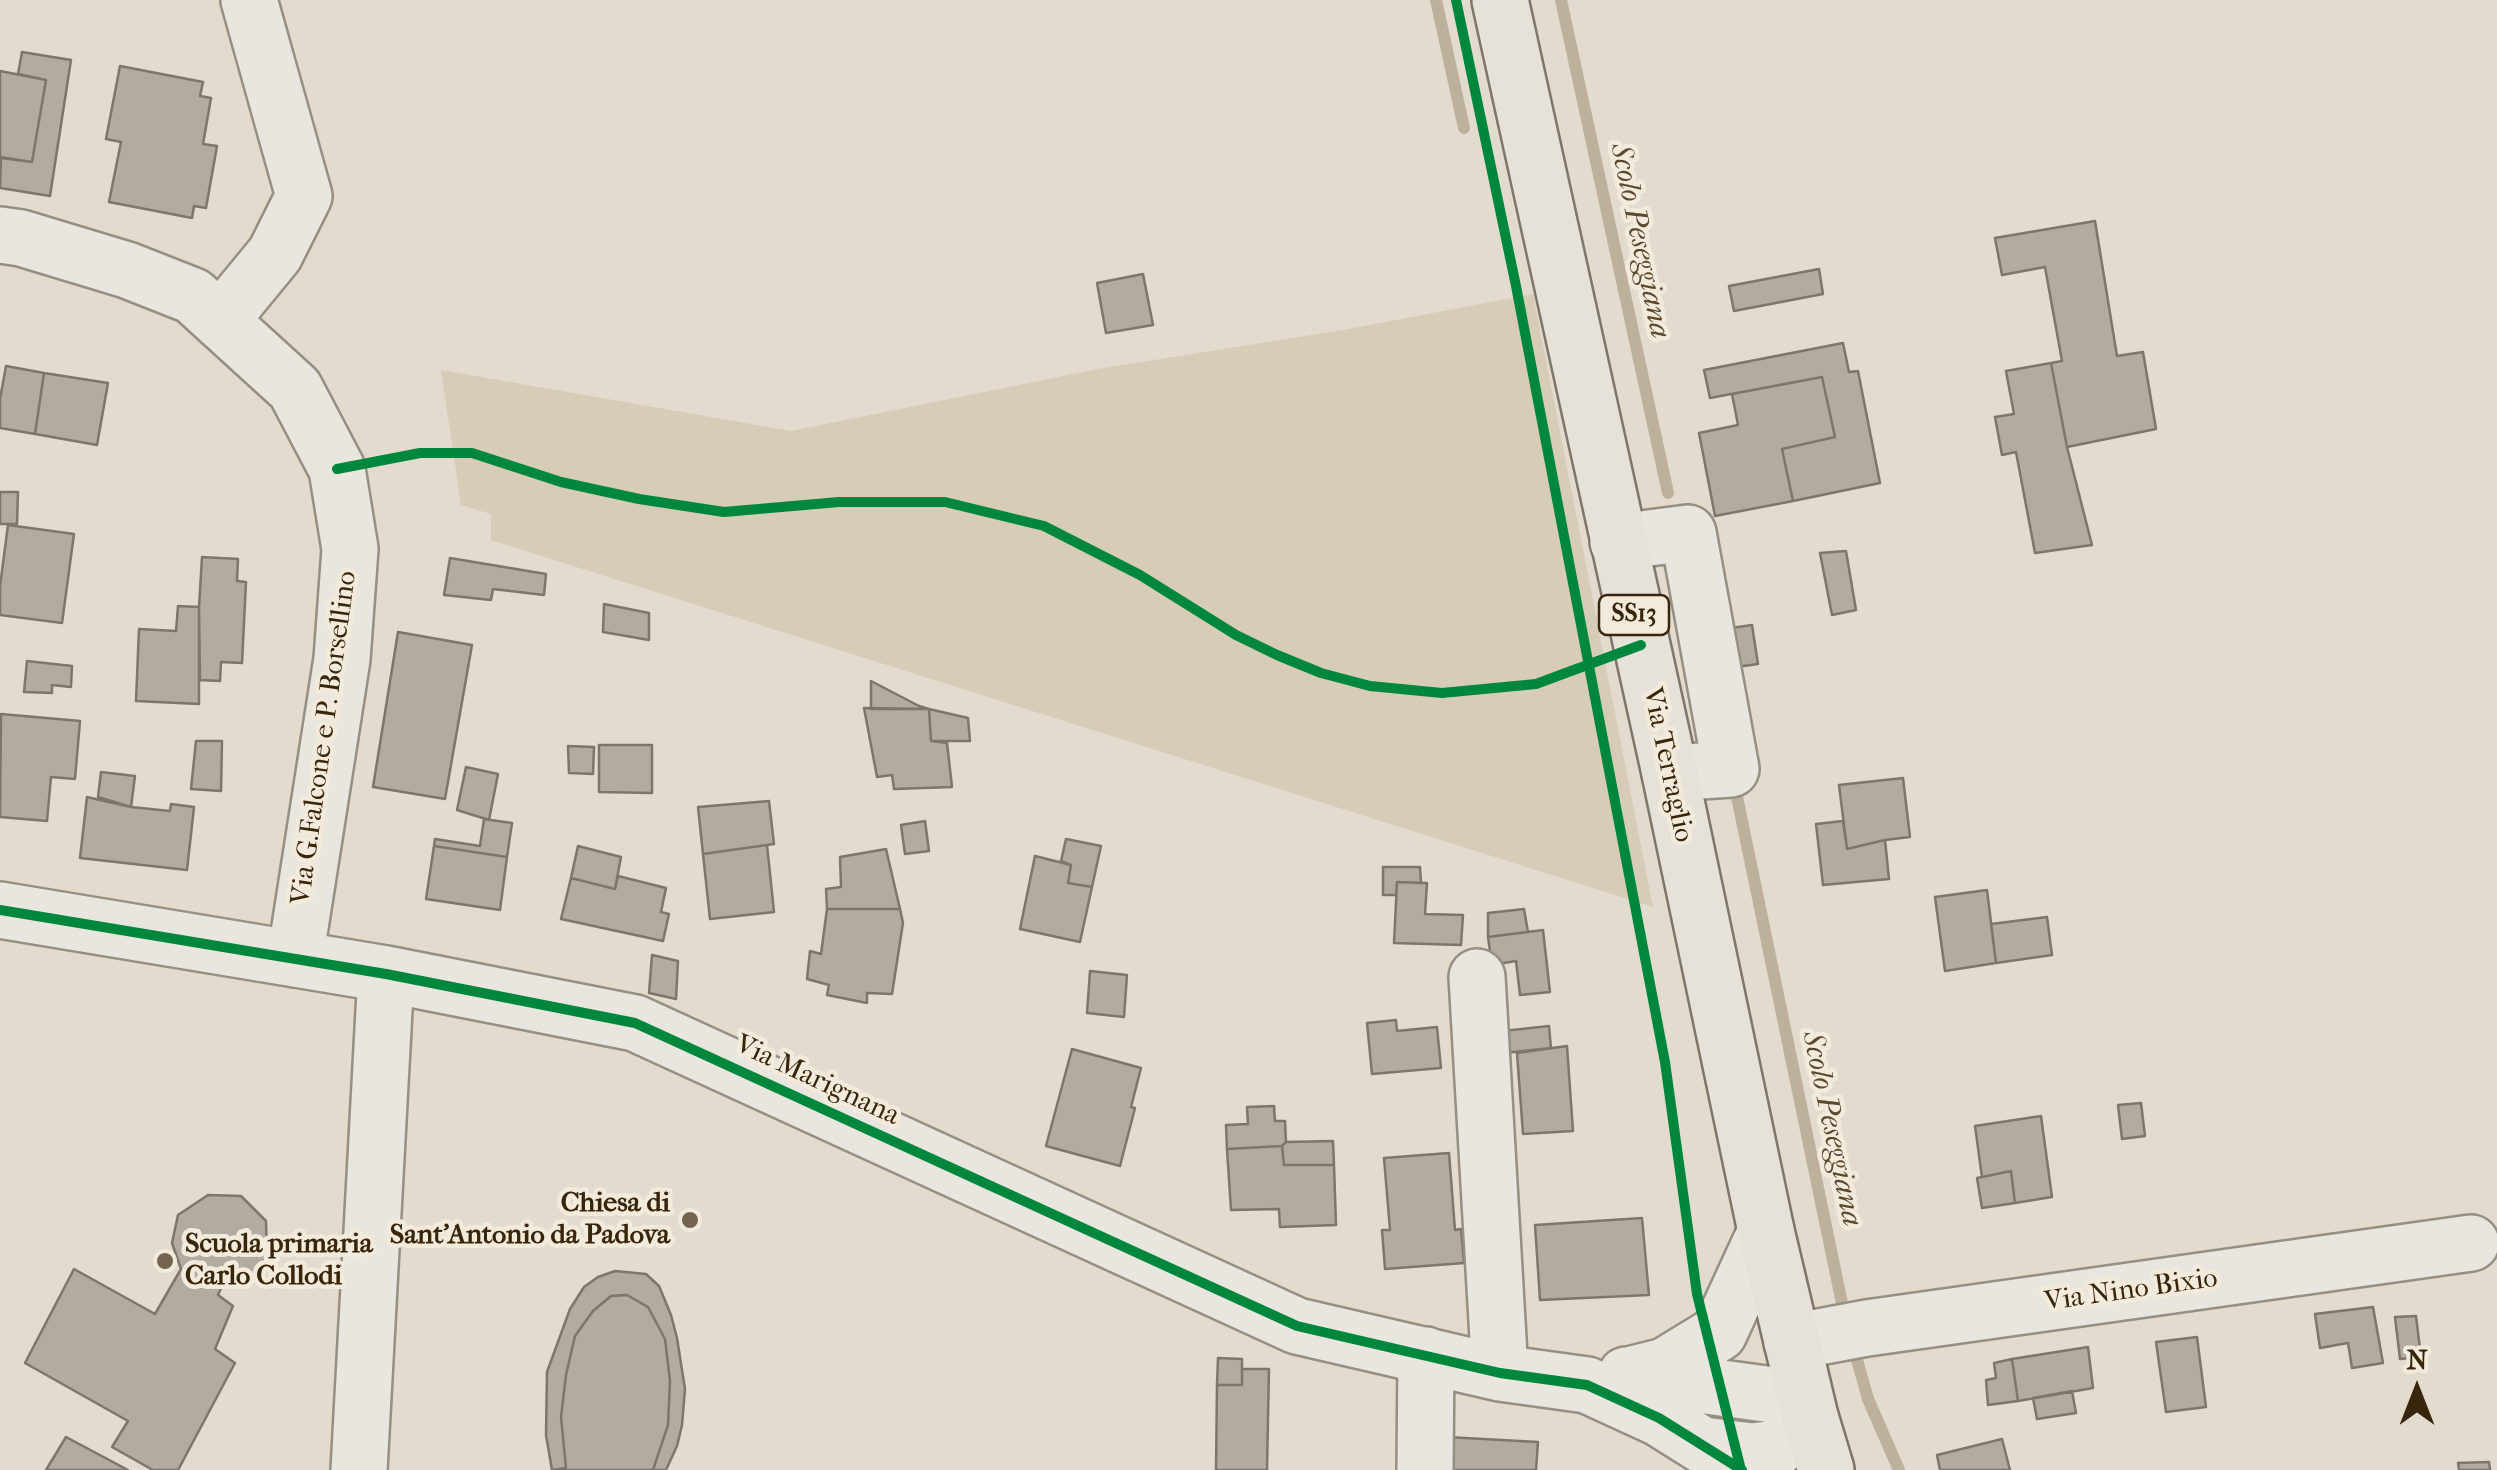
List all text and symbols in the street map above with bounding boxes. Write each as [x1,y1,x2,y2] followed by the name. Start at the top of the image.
[1601,140,1677,342] water label: Scolo Peseggiana
[285,569,365,907] street label: Via G.Falcone e P. Borsellino
[1599,595,1669,635] road number: SS13
[1634,684,1700,846] street label: Via Terraglio
[729,1028,905,1134] street label: Via Marignana
[1793,1028,1869,1230] water label: Scolo Peseggiana
[390,1187,670,1253] place label: Chiesa di Sant'Antonio da Padova
[679,1209,701,1231] marker: Chiesa di Sant'Antonio da Padova
[185,1228,373,1294] place label: Scuola primaria Carlo Collodi
[154,1250,176,1272] marker: Scuola primaria Carlo Collodi
[2042,1262,2220,1320] street label: Via Nino Bixio
[2367,1340,2467,1440] north arrow
[2406,1343,2428,1376] text: N

